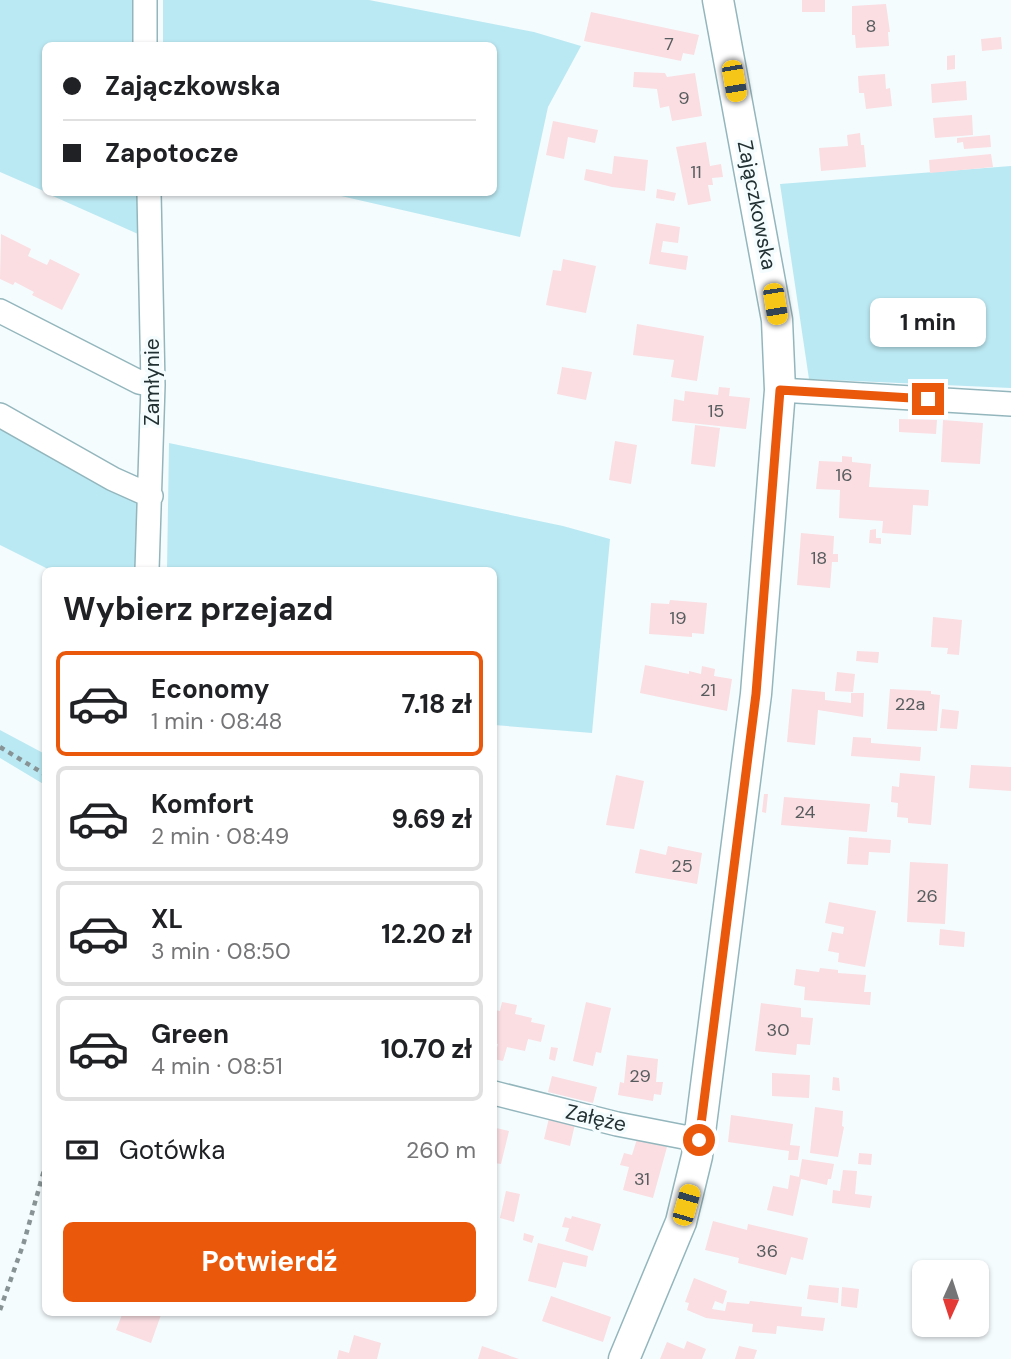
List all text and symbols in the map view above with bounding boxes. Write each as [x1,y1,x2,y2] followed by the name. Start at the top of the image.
[866,14,876,38] house number: 8
[664,32,674,56] house number: 7
[721,58,748,104] car
[105,69,280,103] text: Zajączkowska
[678,86,690,110] house number: 9
[105,136,239,170] text: Zapotocze
[731,138,783,272] street label: Zajączkowska
[690,160,702,184] house number: 11
[762,282,789,326] car
[870,298,986,346] callout: 1 min
[900,307,956,337] text: 1 min
[138,338,166,426] street label: Zamłynie
[912,383,944,415] route end
[708,399,724,423] house number: 15
[836,463,852,487] house number: 16
[811,546,827,570] house number: 18
[63,588,333,630] text: Wybierz przejazd
[670,606,686,630] house number: 19
[67,672,130,735] icon: car
[151,672,269,706] text: Economy
[700,678,716,702] house number: 21
[401,687,472,721] text: 7.18 zł
[895,692,925,716] house number: 22a
[151,706,283,736] text: 1 min · 08:48
[67,787,130,850] icon: car
[151,787,254,821] text: Komfort
[795,800,816,824] house number: 24
[392,802,472,836] text: 9.69 zł
[151,821,289,851] text: 2 min · 08:49
[671,854,693,878] house number: 25
[916,884,938,908] house number: 26
[67,902,130,965] icon: car
[151,902,183,936] text: XL
[381,917,472,951] text: 12.20 zł
[151,936,291,966] text: 3 min · 08:50
[67,1017,130,1080] icon: car
[151,1017,229,1051] text: Green
[767,1018,789,1042] house number: 30
[381,1032,472,1066] text: 10.70 zł
[151,1051,283,1081] text: 4 min · 08:51
[629,1064,651,1088] house number: 29
[563,1097,629,1139] street label: Załęże
[683,1124,715,1156] route start
[63,1131,101,1169] icon: cash
[119,1133,225,1167] text: Gotówka
[406,1135,476,1165] text: 260 m
[634,1167,650,1191] house number: 31
[671,1182,702,1228] car
[63,1222,476,1302] button: Potwierdź
[756,1239,778,1263] house number: 36
[912,1260,989,1337] north arrow
[912,1260,989,1337] map controls

